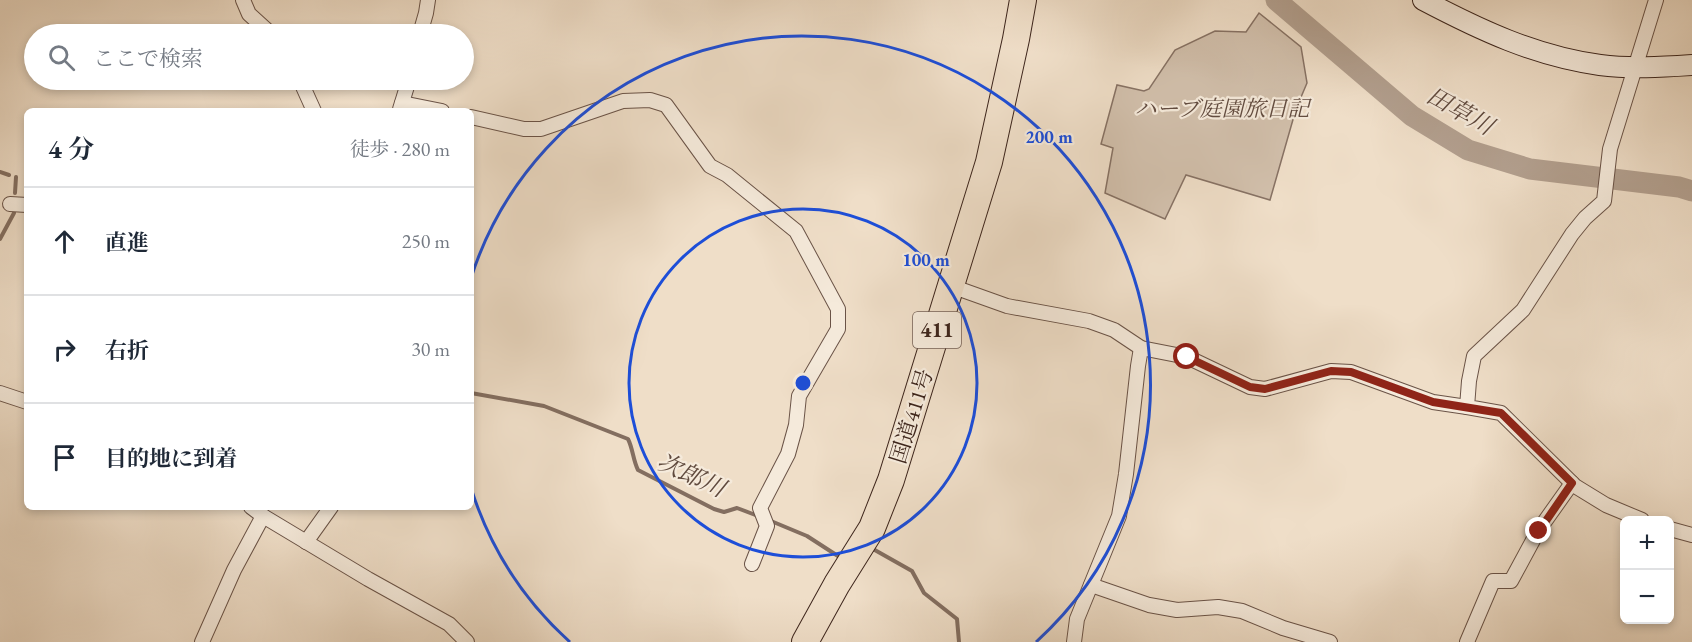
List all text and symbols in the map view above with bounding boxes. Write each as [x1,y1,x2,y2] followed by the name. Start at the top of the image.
[24,24,474,90] search box
[45,41,78,74] icon: search
[93,44,203,73] text: ここで検索
[1421,80,1502,143] water label: 田草川
[1135,94,1312,123] park label: ハーブ庭園旅日記
[1025,125,1073,148] text: 200 m
[48,132,94,166] text: 4 分
[350,136,450,162] text: 徒歩 · 280 m
[48,225,81,258] icon: ahead
[105,228,149,257] text: 直進
[402,228,450,254] text: 250 m
[902,248,950,271] text: 100 m
[913,312,961,348] road number: 411
[48,333,81,366] icon: right
[105,336,149,365] text: 右折
[411,336,450,362] text: 30 m
[1173,343,1199,369] route start
[883,365,940,467] street label: 国道411号
[793,373,813,393] centre of rings
[48,441,81,474] icon: arrive
[105,444,237,473] text: 目的地に到着
[652,445,733,505] water label: 次郎川
[1620,516,1674,624] map controls
[1620,516,1674,570] button: +
[1525,517,1551,543] route end
[1620,570,1674,624] button: −

